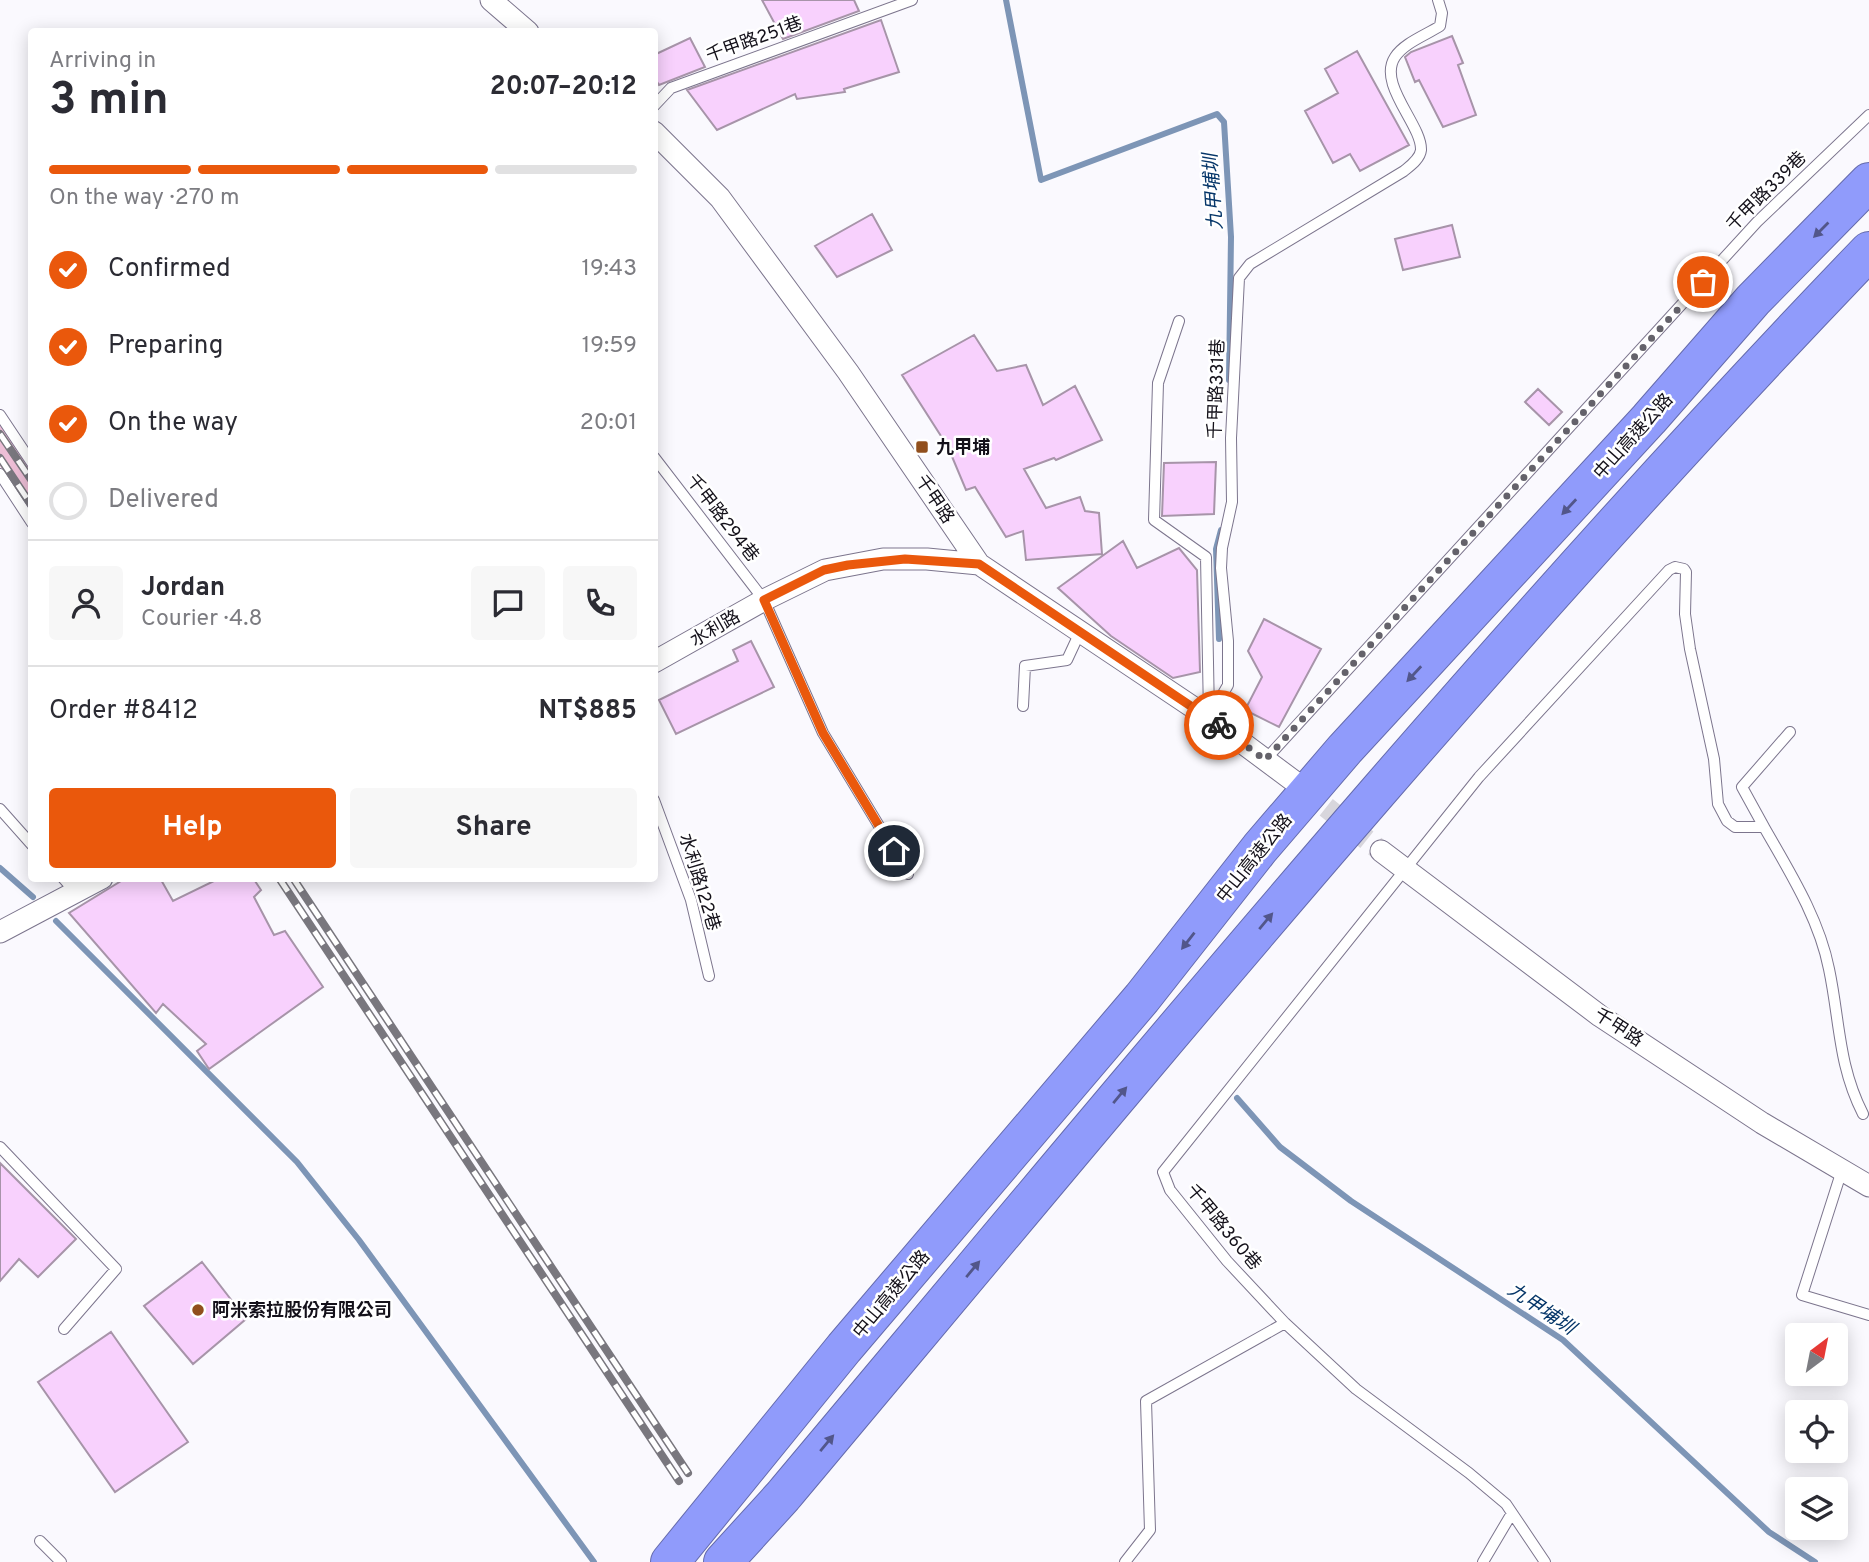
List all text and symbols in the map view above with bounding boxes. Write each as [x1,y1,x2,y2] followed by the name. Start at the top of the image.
[703,12,806,68] street label: 千甲路251巷
[49,47,156,76] text: Arriving in
[490,71,637,104] text: 20:07–20:12
[49,72,169,131] text: 3 min
[1722,147,1812,237] street label: 千甲路339巷
[1199,150,1229,231] water label: 九甲埔圳
[49,184,240,213] text: On the way · 270 m
[1813,222,1830,239] one-way arrow
[49,251,87,289] icon: check
[1673,252,1733,312] pin
[108,253,231,286] text: Confirmed
[581,255,637,284] text: 19:43
[1684,263,1722,301] icon: bag
[49,328,87,366] icon: check
[108,330,223,363] text: Preparing
[582,332,637,361] text: 19:59
[1204,339,1231,440] street label: 千甲路331巷
[1589,389,1679,485] street label: 中山高速公路
[49,405,87,443] icon: check
[108,407,238,440] text: On the way
[580,409,637,438] text: 20:01
[936,437,990,460] place label: 九甲埔
[914,439,930,455] marker: 九甲埔
[680,470,763,567] street label: 千甲路294巷
[909,471,958,529] street label: 千甲路
[108,484,219,517] text: Delivered
[1561,498,1577,515] one-way arrow
[49,566,123,640] button: person
[471,566,545,640] button: chat
[563,566,637,640] button: phone
[141,572,225,605] text: Jordan
[141,605,262,634] text: Courier · 4.8
[687,606,745,653] street label: 水利路
[1407,665,1423,682] one-way arrow
[1184,690,1254,760] courier
[49,695,198,728] text: Order #8412
[538,695,637,728] text: NT$885
[1200,706,1238,744] icon: bike
[49,788,336,868] button: Help
[350,788,637,868] button: Share
[1212,810,1298,908] street label: 中山高速公路
[864,821,924,881] pin
[673,831,724,934] street label: 水利路122巷
[875,832,913,870] icon: home
[1258,912,1273,929] one-way arrow
[1180,931,1195,949] one-way arrow
[1589,1004,1647,1053] street label: 千甲路
[1112,1086,1128,1104] one-way arrow
[1180,1180,1265,1276] street label: 千甲路360巷
[849,1246,936,1344] street label: 中山高速公路
[966,1260,981,1278] one-way arrow
[1503,1278,1582,1343] water label: 九甲埔圳
[212,1300,392,1323] place label: 阿米索拉股份有限公司
[190,1302,206,1318] marker: 阿米索拉股份有限公司
[1785,1323,1848,1386] north arrow
[1785,1323,1848,1540] map controls
[1785,1400,1848,1463] button: locate
[819,1435,834,1452] one-way arrow
[1785,1477,1848,1540] button: layers

